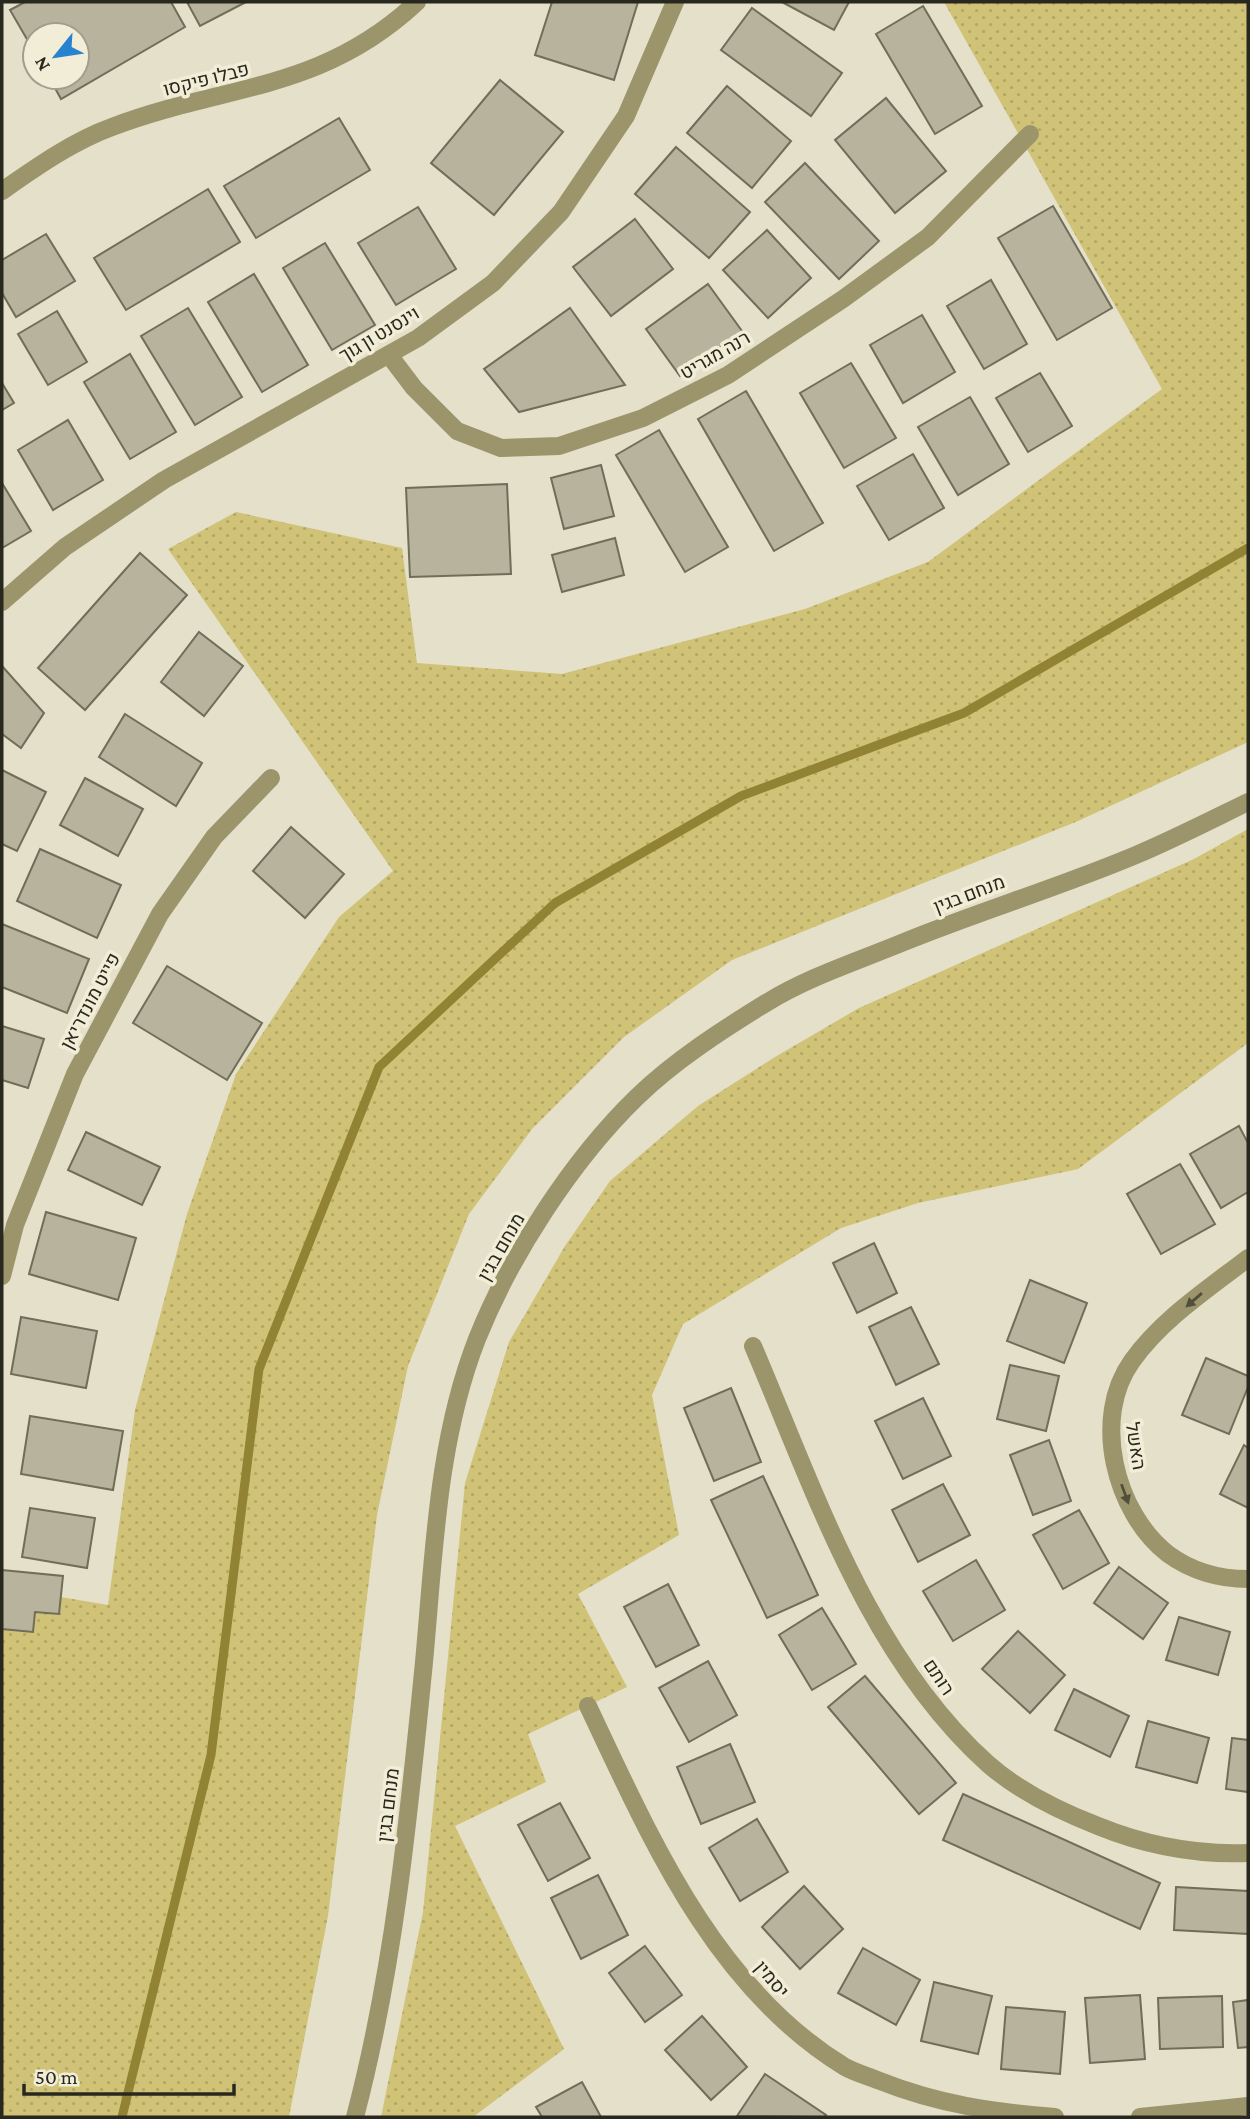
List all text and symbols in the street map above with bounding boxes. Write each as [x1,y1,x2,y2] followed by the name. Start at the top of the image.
[21,21,91,91] north arrow
[29,53,54,75] text: N
[161,58,251,100] street label: פבלו פיקסו
[335,302,423,366] street label: וינסנט ון גוך
[676,327,754,383] street label: רנה מגריט
[930,871,1008,917] street label: מנחם בגין
[56,949,124,1053] street label: פייט מונדריאן
[473,1209,529,1285] street label: מנחם בגין
[1185,1292,1203,1308] one-way arrow
[1122,1421,1150,1471] street label: האשל
[1120,1484,1131,1505] one-way arrow
[919,1655,959,1699] street label: רותם
[373,1767,403,1843] street label: מנחם בגין
[751,1957,793,2001] street label: יסמין
[24,2052,234,2096] scale bar
[35,2065,78,2089] text: 50 m

